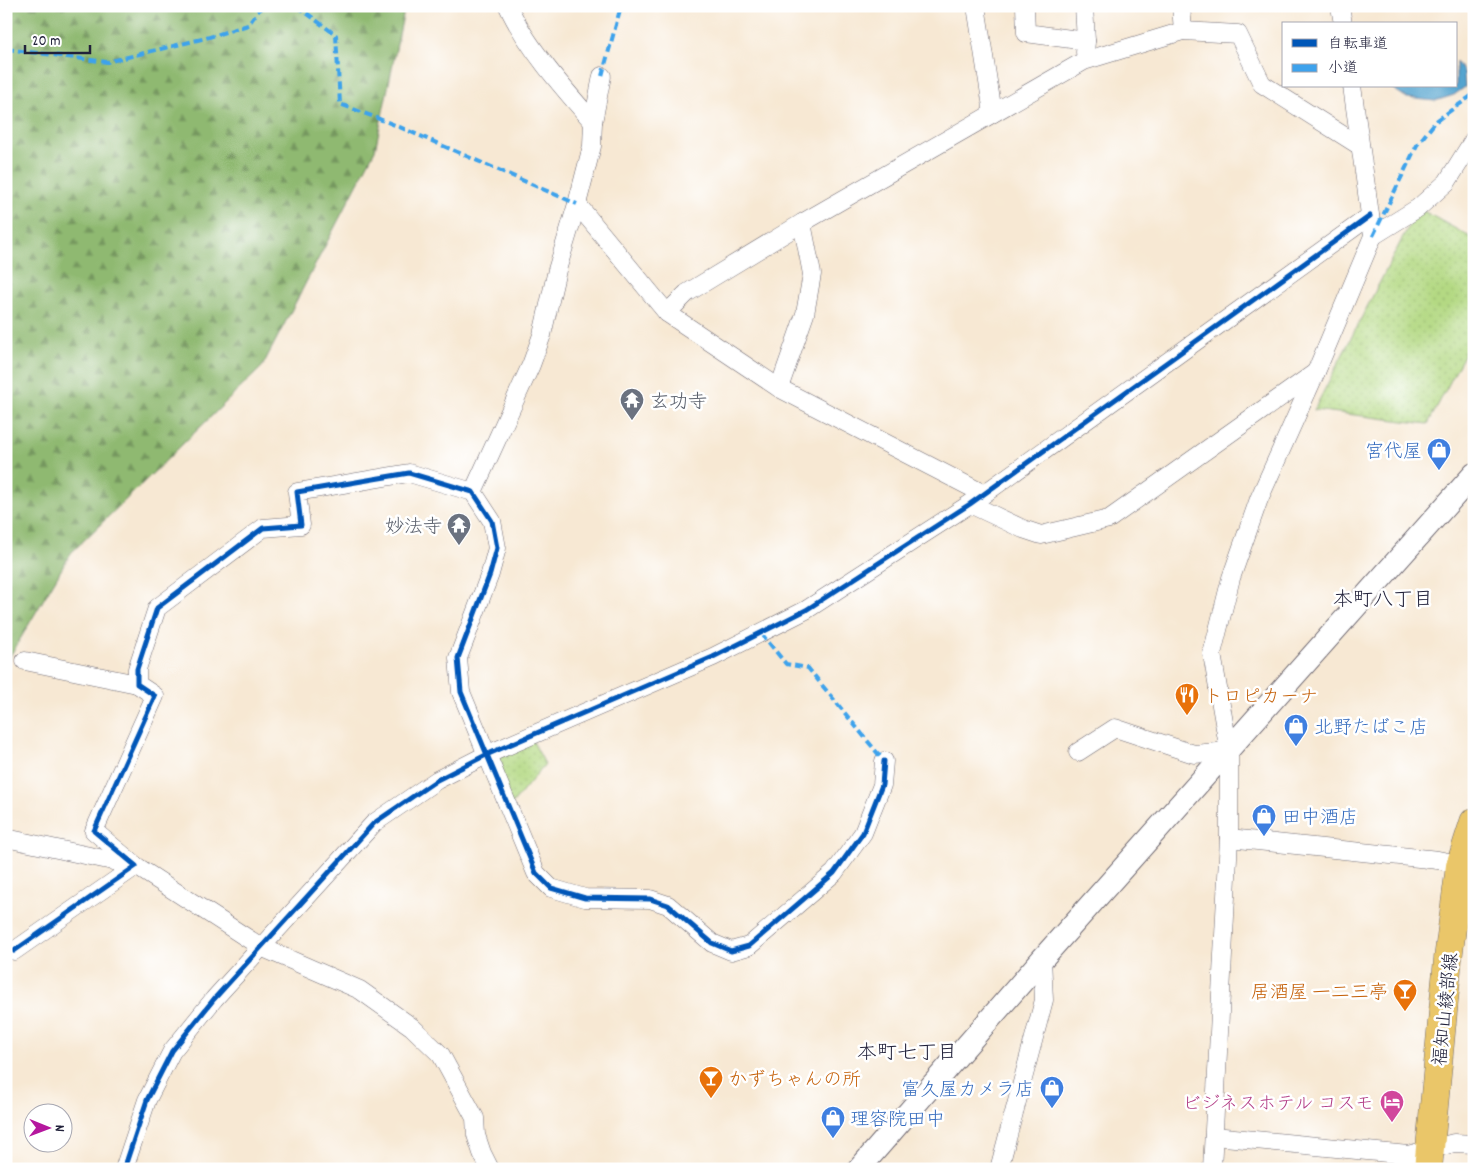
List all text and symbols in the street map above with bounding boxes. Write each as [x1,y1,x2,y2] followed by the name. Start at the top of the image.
[25,22,90,54] scale bar
[1282,22,1458,88] legend
[32,31,60,53] text: 20 m
[1328,34,1388,56] text: 自転車道
[1328,58,1358,80] text: 小道
[619,387,645,421] temple icon: 玄功寺
[650,390,707,417] place label: 玄功寺
[1426,437,1452,471] shop icon: 宮代屋
[1365,440,1422,467] place label: 宮代屋
[446,512,472,546] temple icon: 妙法寺
[385,515,442,542] place label: 妙法寺
[1333,587,1433,615] district label: 本町八丁目
[1174,682,1200,716] restaurant icon: トロピカーナ
[1204,685,1318,712] place label: トロピカーナ
[1283,713,1309,747] shop icon: 北野たばこ店
[1314,716,1428,743] place label: 北野たばこ店
[1251,803,1277,837] shop icon: 田中酒店
[1282,806,1358,833] place label: 田中酒店
[1428,951,1467,1067] street label: 福知山綾部線
[1392,978,1418,1012] bar icon: 居酒屋 一二三亭
[1251,981,1388,1008] place label: 居酒屋 一二三亭
[857,1040,957,1068] district label: 本町七丁目
[698,1065,724,1099] bar icon: かずちゃんの所
[728,1068,861,1095] place label: かずちゃんの所
[1039,1075,1065,1109] shop icon: 富久屋カメラ店
[901,1078,1034,1105] place label: 富久屋カメラ店
[1379,1089,1405,1123] hotel icon: ビジネスホテル コスモ
[1182,1092,1374,1119] place label: ビジネスホテル コスモ
[22,1102,72,1152] north arrow
[820,1105,846,1139] shop icon: 理容院田中
[850,1108,945,1135] place label: 理容院田中
[49,1125,69,1132] text: N

